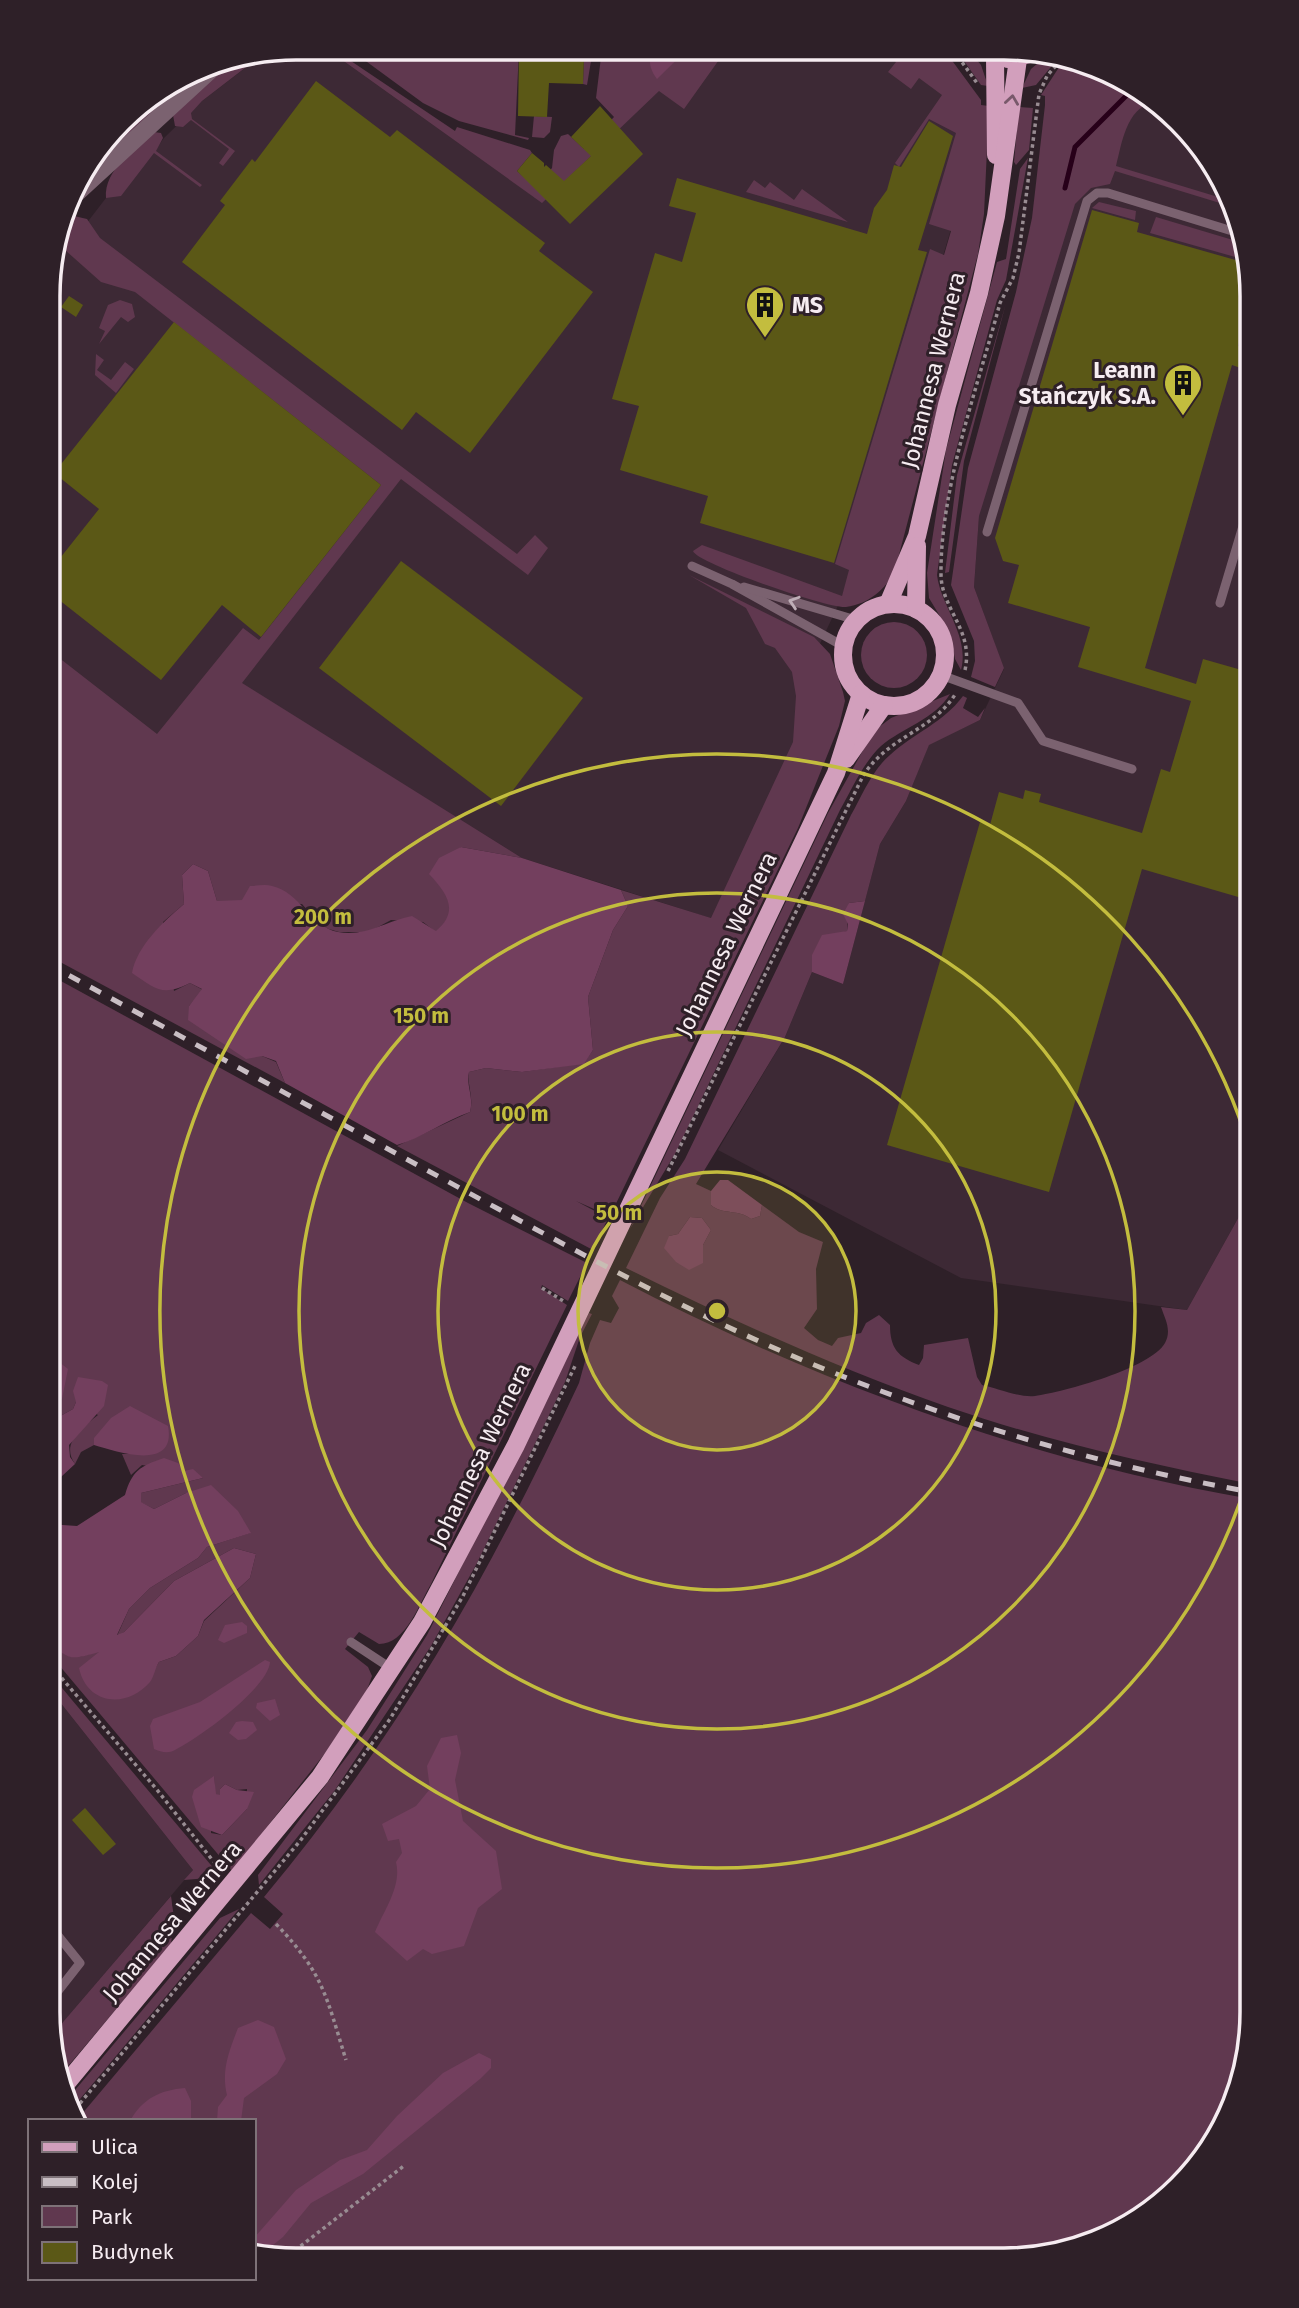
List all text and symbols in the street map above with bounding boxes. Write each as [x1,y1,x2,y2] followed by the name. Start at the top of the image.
[1005,94,1020,106] one-way arrow
[895,269,971,471] street label: Johannesa Wernera
[744,284,786,339] building icon: MS
[792,291,823,319] place label: MS
[1019,356,1156,410] place label: Leann Stańczyk S.A.
[1162,362,1204,417] building icon: Leann Stańczyk S.A.
[788,595,800,610] one-way arrow
[669,847,783,1041] street label: Johannesa Wernera
[294,904,352,930] text: 200 m
[393,1003,449,1029] text: 150 m
[491,1101,549,1127] text: 100 m
[596,1200,642,1226] text: 50 m
[705,1299,729,1323] centre of rings
[423,1358,537,1552] street label: Johannesa Wernera
[96,1835,248,2007] street label: Johannesa Wernera
[28,2119,256,2280] legend
[91,2134,138,2160] text: Ulica
[91,2169,139,2195] text: Kolej
[91,2204,133,2230] text: Park
[91,2239,174,2265] text: Budynek

